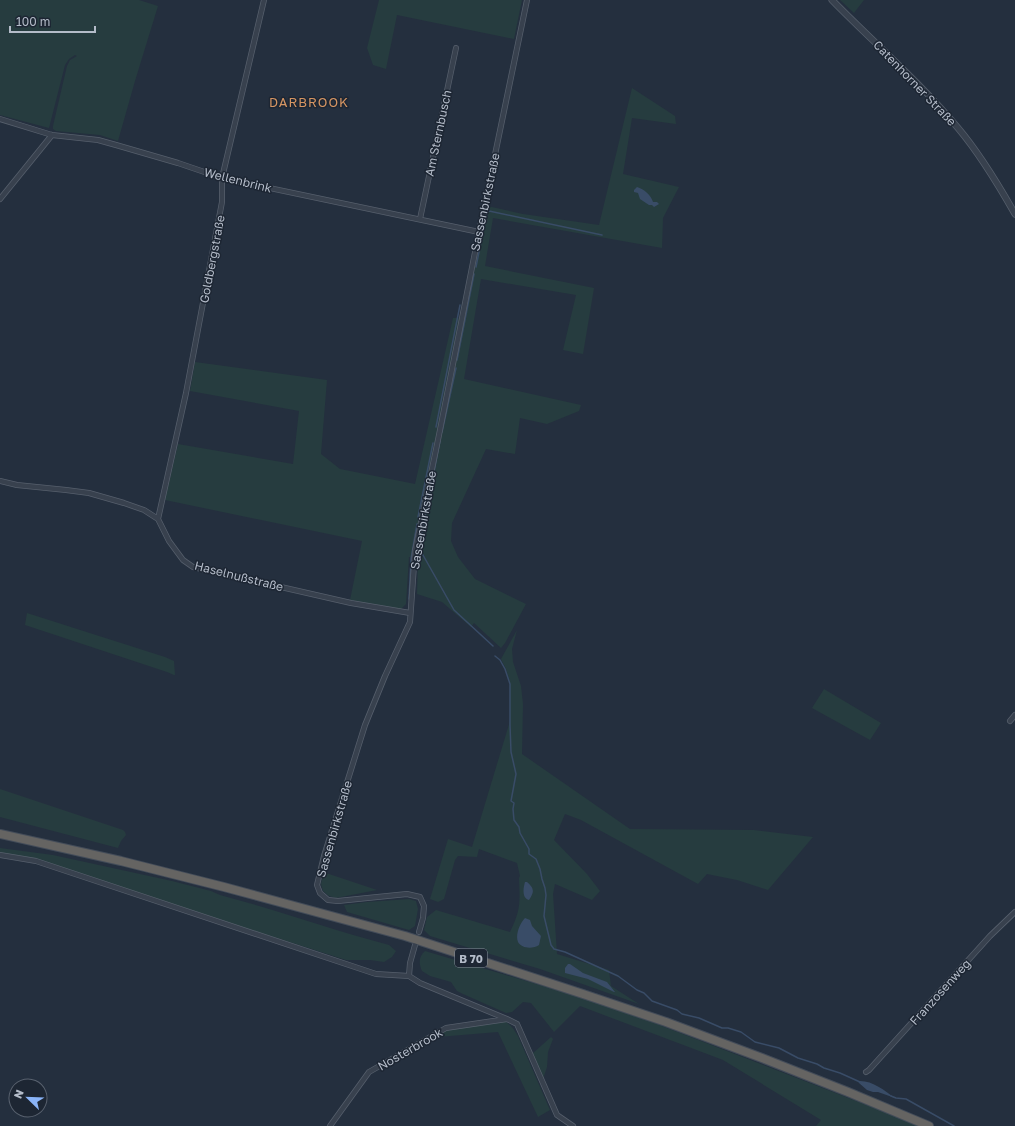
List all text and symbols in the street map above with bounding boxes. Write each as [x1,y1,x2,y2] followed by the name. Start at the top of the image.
[10,8,95,34] scale bar
[16,14,50,29] text: 100 m
[870,37,960,129] street label: Catenhorner Straße
[422,88,454,178] street label: Am Sternbusch
[269,94,349,110] district label: DARBROOK
[467,151,503,252] street label: Sassenbirkstraße
[203,164,274,196] street label: Wellenbrink
[196,214,228,304] street label: Goldbergstraße
[407,469,439,571] street label: Sassenbirkstraße
[193,558,285,594] street label: Haselnußstraße
[313,779,355,879] street label: Sassenbirkstraße
[455,949,487,967] road number: B 70
[906,956,974,1028] street label: Franzosenweg
[375,1024,445,1074] street label: Nosterbrook
[8,1078,48,1118] north arrow
[11,1088,26,1100] text: N

